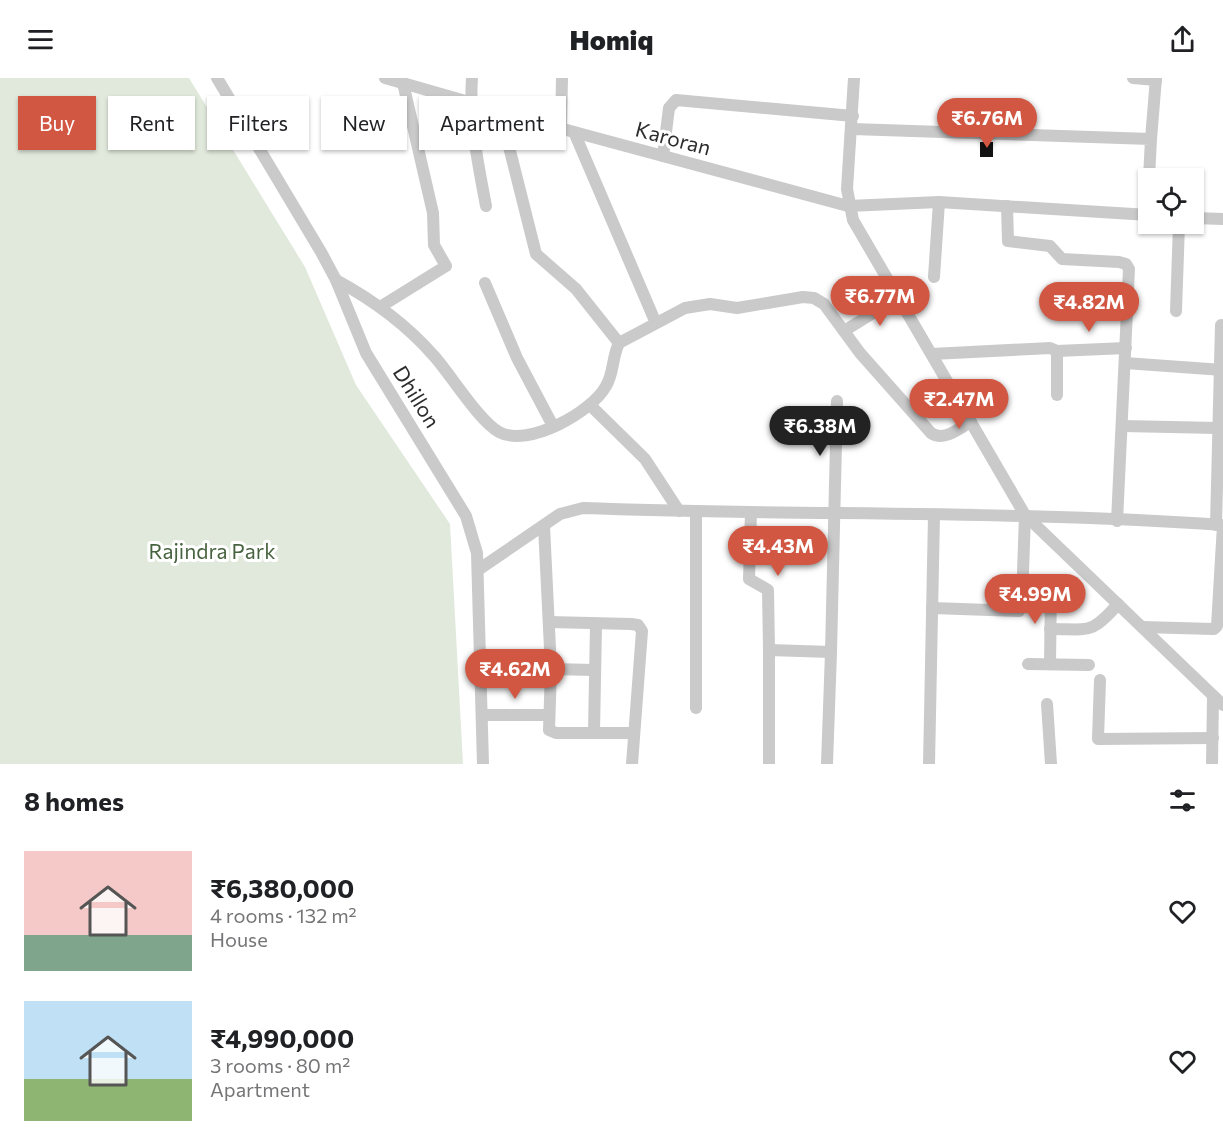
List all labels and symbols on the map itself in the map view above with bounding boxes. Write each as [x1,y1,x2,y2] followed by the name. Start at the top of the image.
[938,98,1036,149] pin: ₹6.76M
[633,116,714,160] street label: Karoran
[831,276,929,327] pin: ₹6.77M
[1040,282,1138,333] pin: ₹4.82M
[389,361,446,432] street label: Dhillon
[910,379,1008,430] pin: ₹2.47M
[771,406,869,457] pin: ₹6.38M
[729,526,827,577] pin: ₹4.43M
[148,538,276,563] park label: Rajindra Park
[986,574,1084,625] pin: ₹4.99M
[466,649,564,700] pin: ₹4.62M

